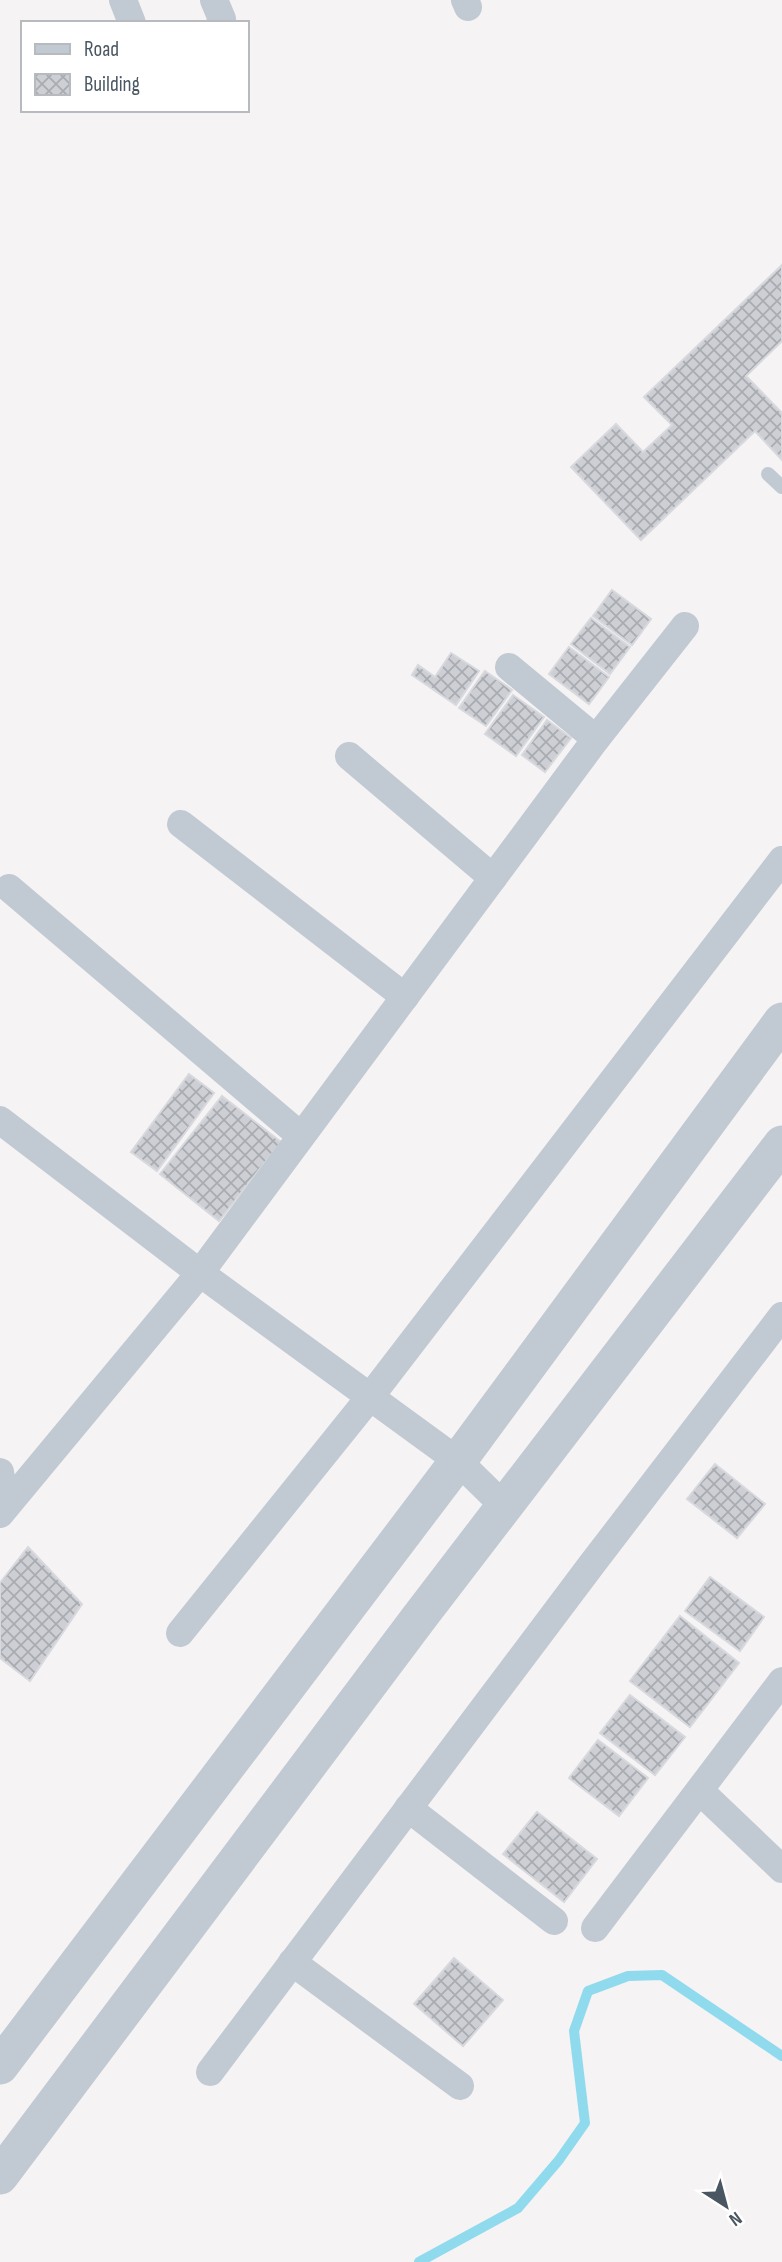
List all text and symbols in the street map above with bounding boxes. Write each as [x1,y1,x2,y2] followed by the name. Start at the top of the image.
[21,21,248,112] legend
[84,37,119,62] text: Road
[84,72,140,97] text: Building
[691,2171,761,2241] north arrow
[724,2206,746,2231] text: N

